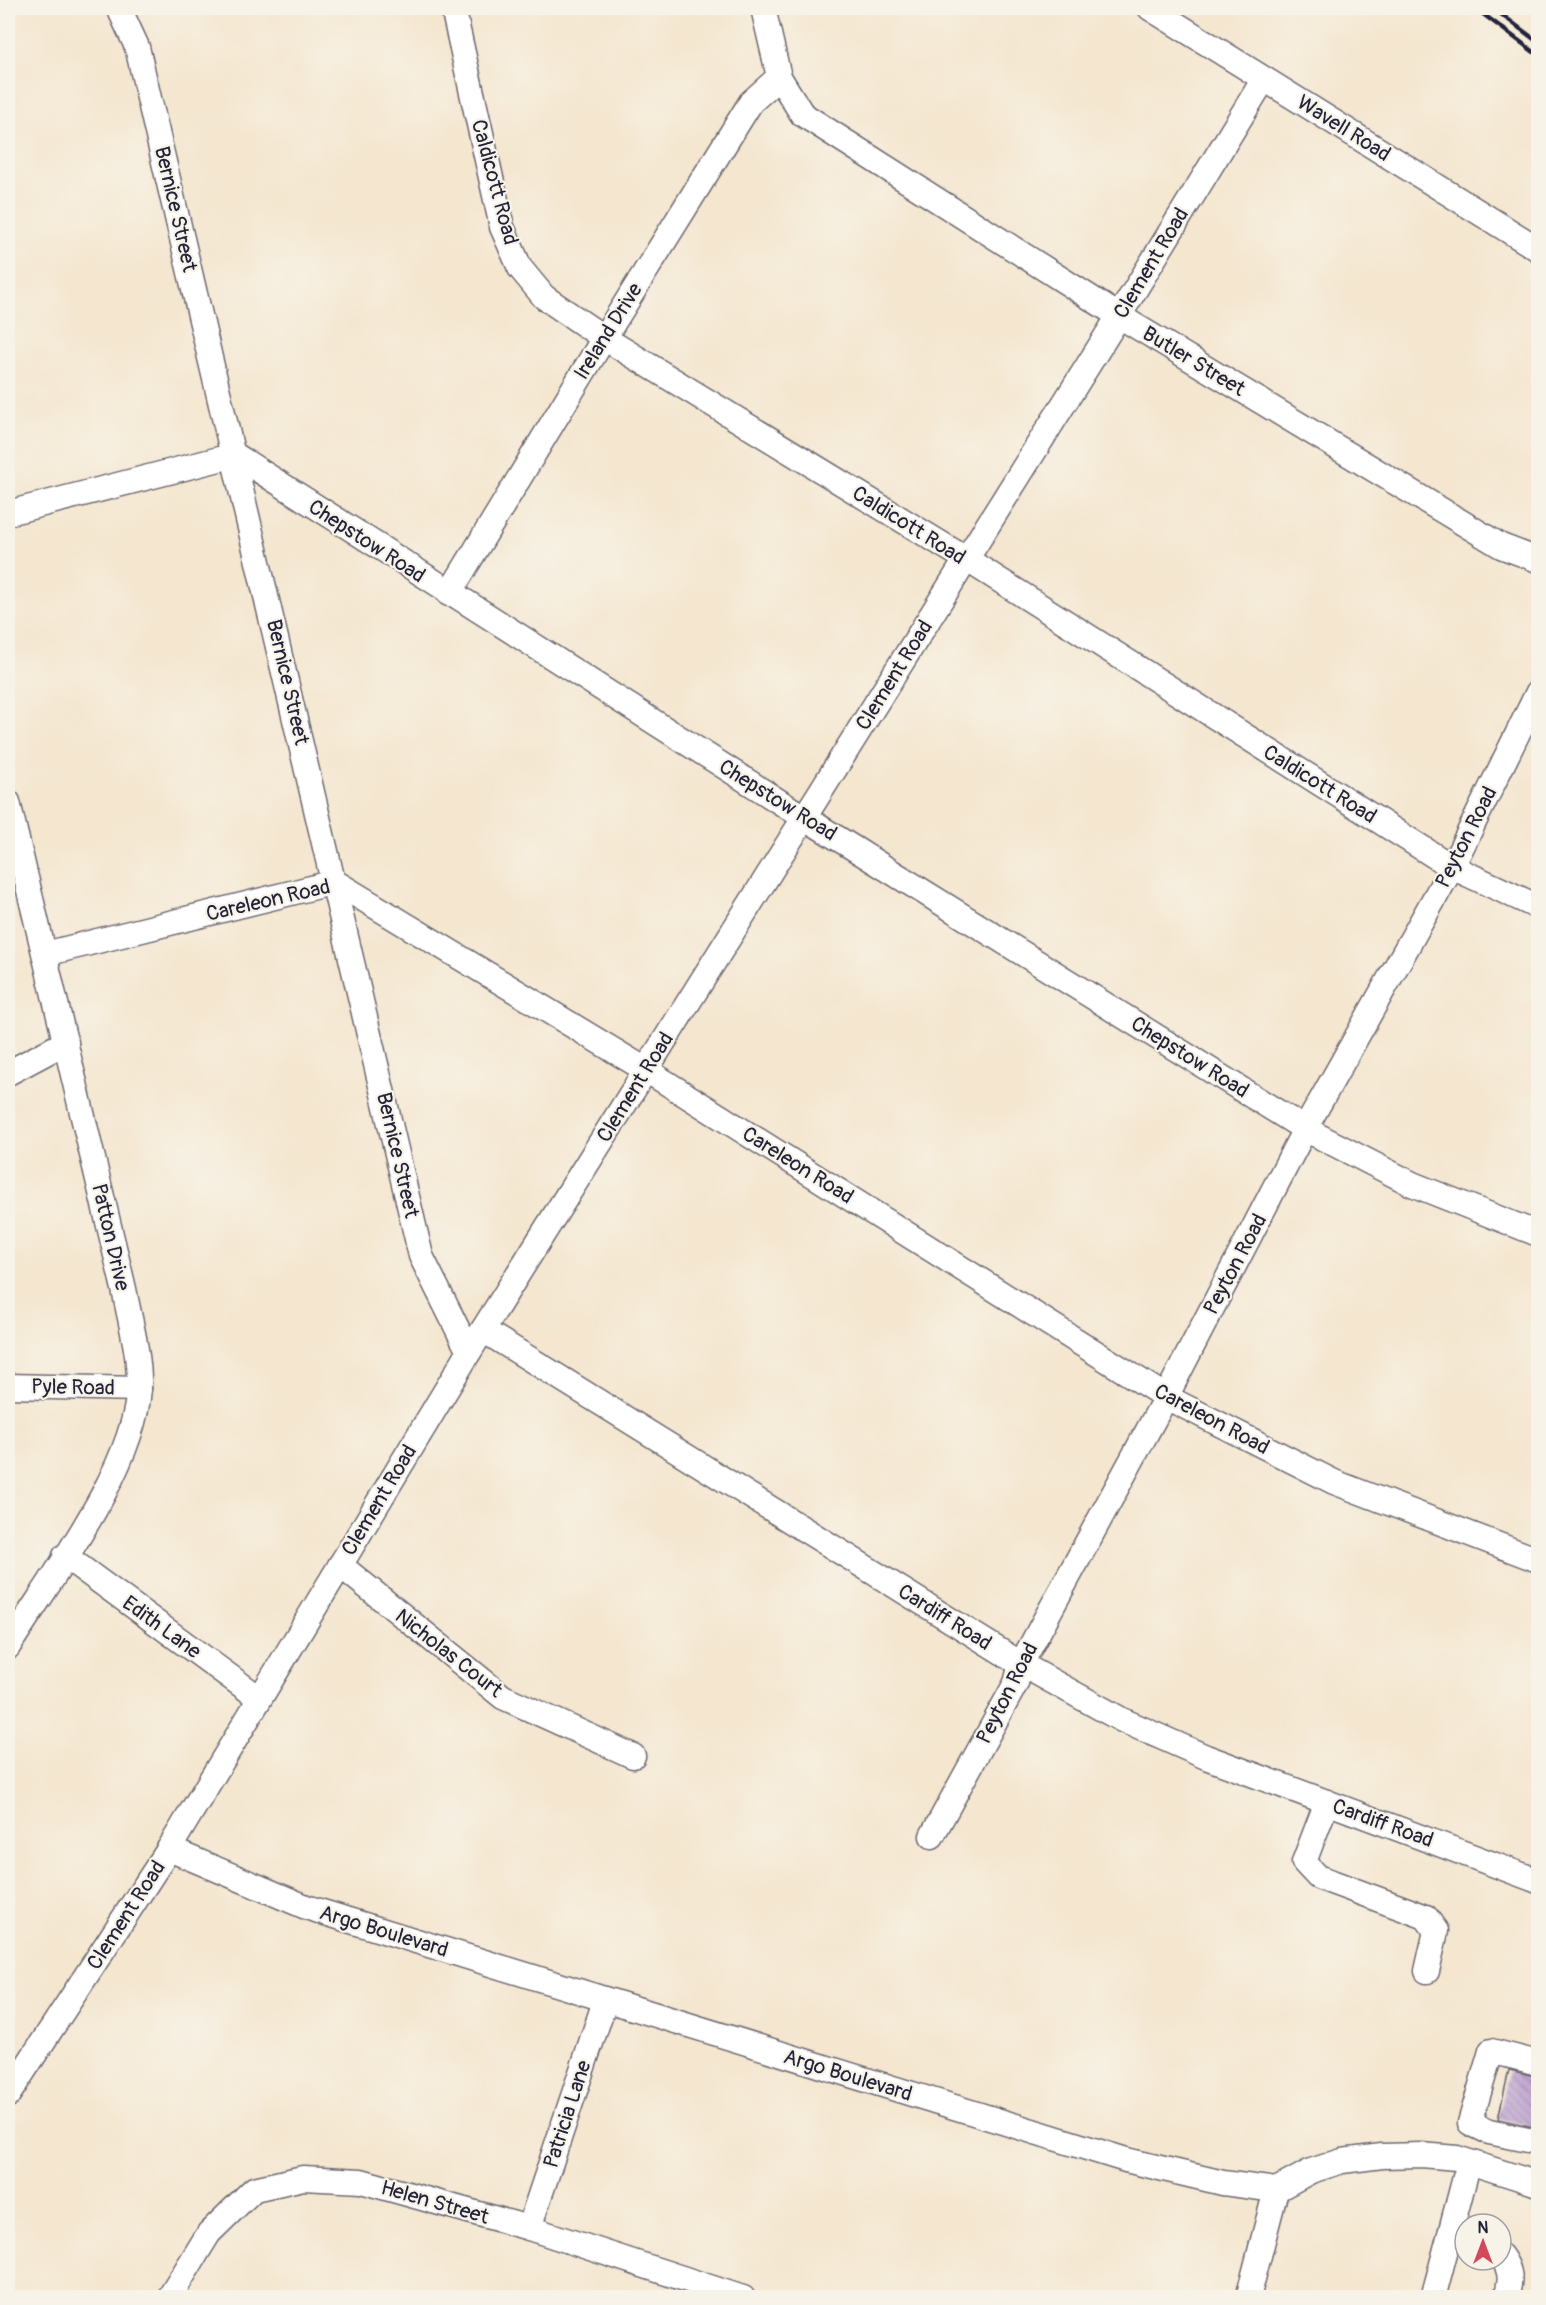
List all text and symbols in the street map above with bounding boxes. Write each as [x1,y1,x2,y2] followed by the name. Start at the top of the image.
[1292,89,1396,168] street label: Wavell Road
[465,116,524,248] street label: Caldicott Road
[148,144,203,275] street label: Bernice Street
[1108,203,1195,324] street label: Clement Road
[568,277,649,385] street label: Ireland Drive
[1137,320,1251,403] street label: Butler Street
[847,480,970,571] street label: Caldicott Road
[303,494,430,589] street label: Chepstow Road
[850,615,939,735] street label: Clement Road
[260,617,315,748] street label: Bernice Street
[1258,739,1381,830] street label: Caldicott Road
[714,753,842,847] street label: Chepstow Road
[1429,782,1504,893] street label: Peyton Road
[203,873,333,928] street label: Careleon Road
[1126,1010,1254,1104] street label: Chepstow Road
[591,1027,680,1147] street label: Clement Road
[370,1090,425,1221] street label: Bernice Street
[737,1120,859,1210] street label: Careleon Road
[85,1181,136,1294] street label: Patton Drive
[1198,1209,1273,1319] street label: Peyton Road
[31,1373,115,1402] street label: Pyle Road
[1150,1378,1274,1461] street label: Careleon Road
[336,1440,423,1561] street label: Clement Road
[893,1578,997,1657] street label: Cardiff Road
[117,1590,207,1665] street label: Edith Lane
[389,1603,508,1704] street label: Nicholas Court
[970,1638,1045,1749] street label: Peyton Road
[1329,1793,1437,1854] street label: Cardiff Road
[81,1856,172,1975] street label: Clement Road
[316,1899,451,1964] street label: Argo Boulevard
[780,2043,915,2108] street label: Argo Boulevard
[537,2056,598,2171] street label: Patricia Lane
[378,2174,493,2231] street label: Helen Street
[1453,2212,1513,2272] north arrow
[1478,2218,1489,2238] text: N

